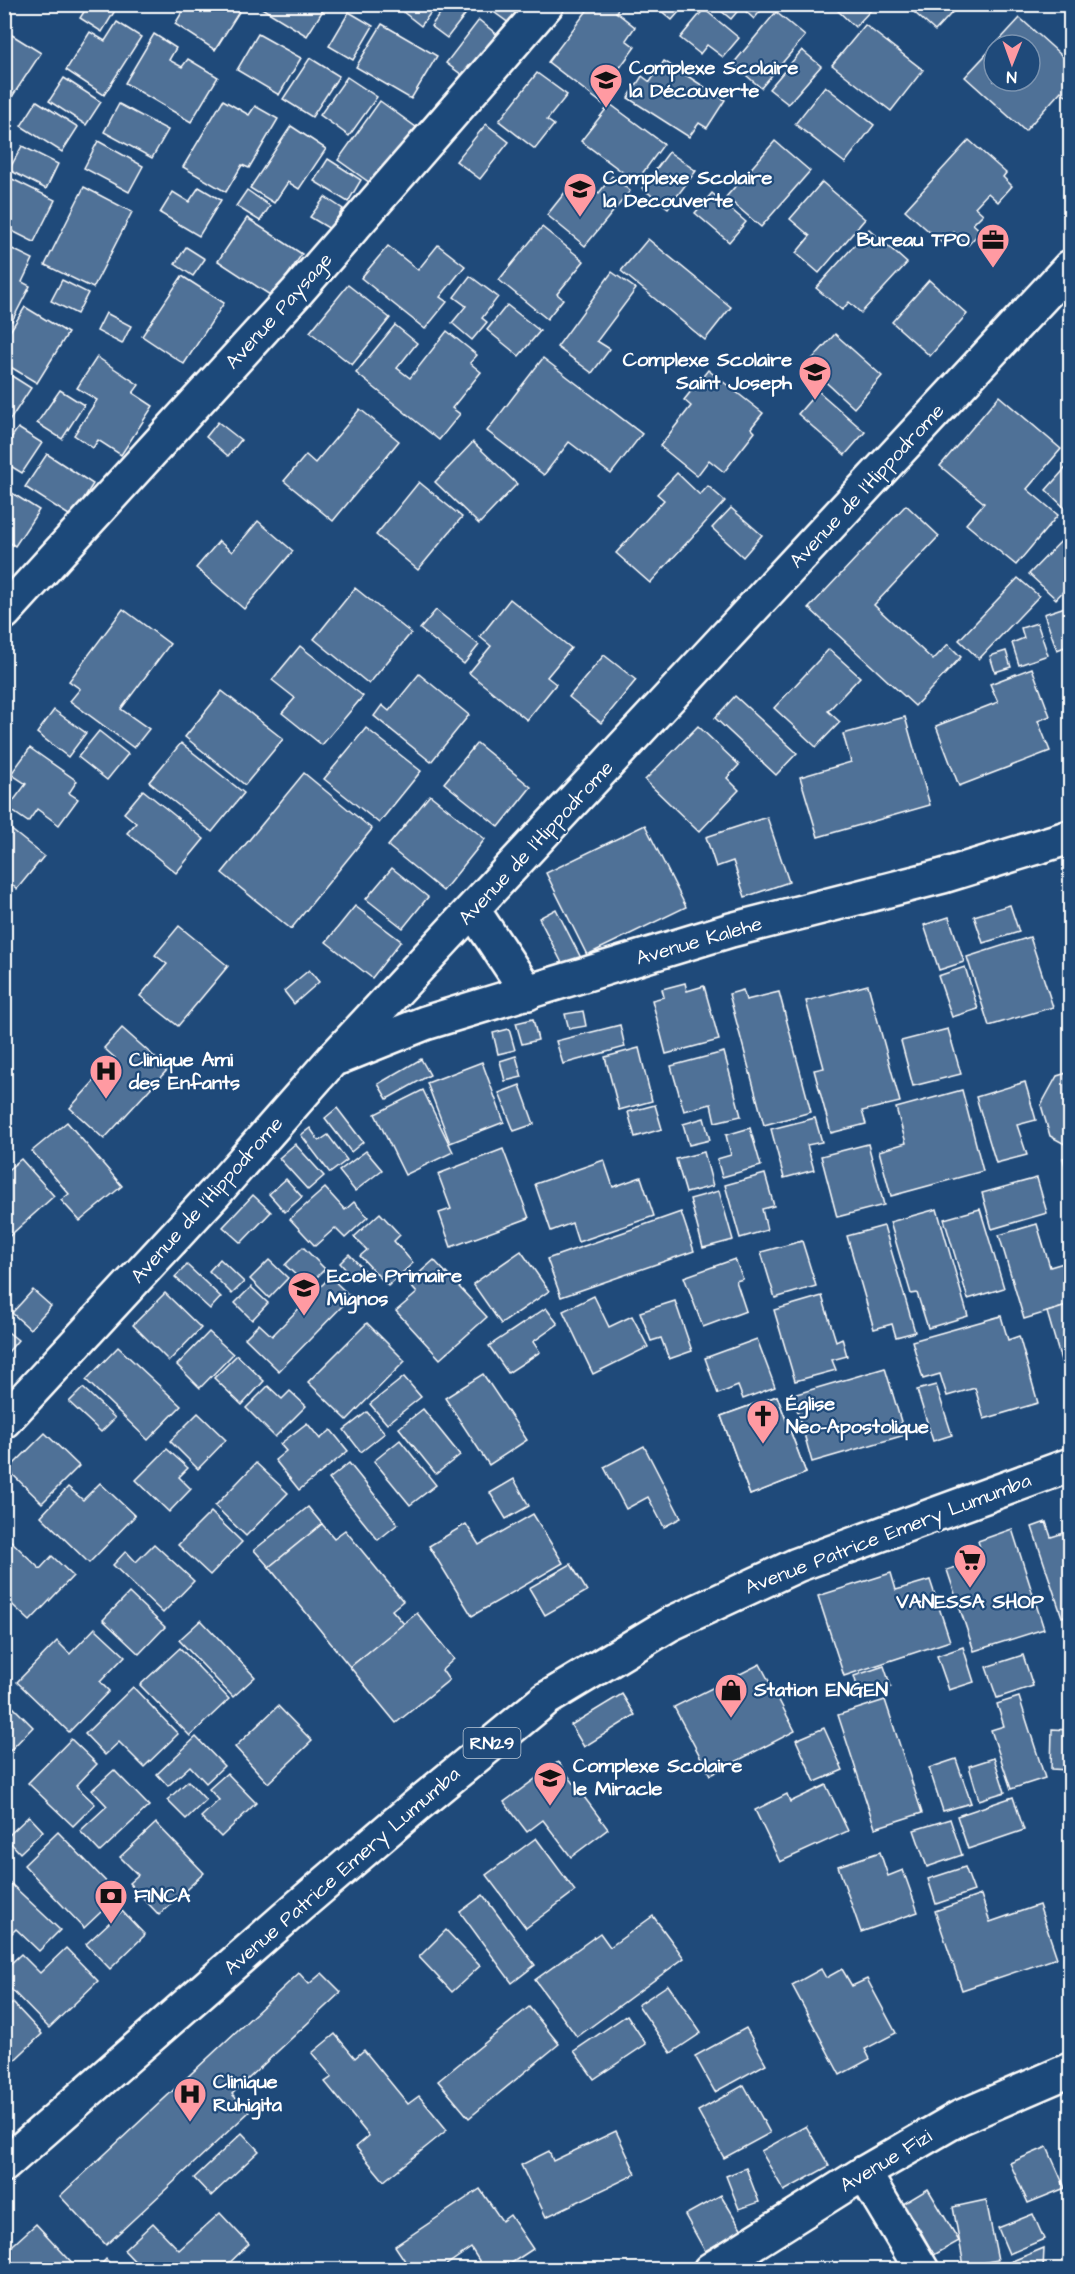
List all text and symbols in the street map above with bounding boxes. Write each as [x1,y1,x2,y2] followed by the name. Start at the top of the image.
[982,33,1042,93] north arrow
[629,54,798,105] place label: Complexe Scolaire la Découverte
[588,62,624,109] school or university icon: Complexe Scolaire la Découverte
[1007,66,1017,88] text: N
[603,164,772,215] place label: Complexe Scolaire la Decouverte
[562,171,598,218] school or university icon: Complexe Scolaire la Decouverte
[975,222,1011,269] office icon: Bureau TPO
[857,226,971,254] place label: Bureau TPO
[219,246,340,376] street label: Avenue Paysage
[623,346,793,397] place label: Complexe Scolaire Saint Joseph
[797,354,833,401] school or university icon: Complexe Scolaire Saint Joseph
[783,397,951,575] street label: Avenue de l'Hippodrome
[452,754,620,932] street label: Avenue de l'Hippodrome
[633,910,765,972] street label: Avenue Kalehe
[128,1046,240,1097] place label: Clinique Ami des Enfants
[88,1053,124,1100] hospital icon: Clinique Ami des Enfants
[124,1110,290,1290] street label: Avenue de l'Hippodrome
[327,1262,462,1314] place label: Ecole Primaire Mignos
[286,1270,322,1317] school or university icon: Ecole Primaire Mignos
[786,1390,929,1441] place label: Église Neo-Apostolique
[745,1398,781,1445] church icon: Église Neo-Apostolique
[741,1466,1036,1603] street label: Avenue Patrice Emery Lumumba
[952,1542,988,1589] supermarket icon: VANESSA SHOP
[895,1588,1044,1616] place label: VANESSA SHOP
[713,1672,749,1719] shop icon: Station ENGEN
[753,1676,889,1704] place label: Station ENGEN
[464,1728,520,1758] road number: RN29
[573,1752,742,1803] place label: Complexe Scolaire le Miracle
[532,1760,568,1807] school or university icon: Complexe Scolaire le Miracle
[218,1761,467,1982] street label: Avenue Patrice Emery Lumumba
[93,1878,129,1925] bank icon: FINCA
[134,1882,191,1910] place label: FINCA
[213,2068,283,2120] place label: Clinique Ruhigita
[172,2076,208,2123] hospital icon: Clinique Ruhigita
[835,2123,937,2199] street label: Avenue Fizi

